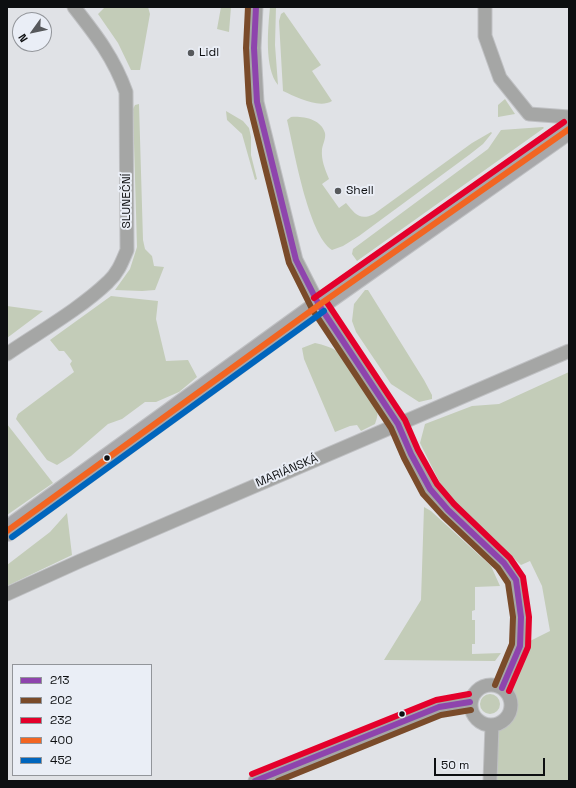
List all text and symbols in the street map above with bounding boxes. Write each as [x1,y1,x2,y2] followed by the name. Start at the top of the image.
[12,12,52,52] north arrow
[15,31,31,45] text: N
[199,46,219,60] place label: Lidl
[186,48,196,58] marker: Lidl
[120,173,134,229] street label: SLUNEČNÍ
[346,184,374,198] place label: Shell
[333,186,343,196] marker: Shell
[254,451,320,491] street label: MARIÁNSKÁ
[102,453,112,463] unlabelled marker
[12,664,152,776] legend
[50,672,70,688] text: 213
[50,692,72,708] text: 202
[397,709,407,719] unlabelled marker
[50,712,72,728] text: 232
[50,732,73,748] text: 400
[436,750,547,776] scale bar
[50,752,72,768] text: 452
[441,757,469,773] text: 50 m

